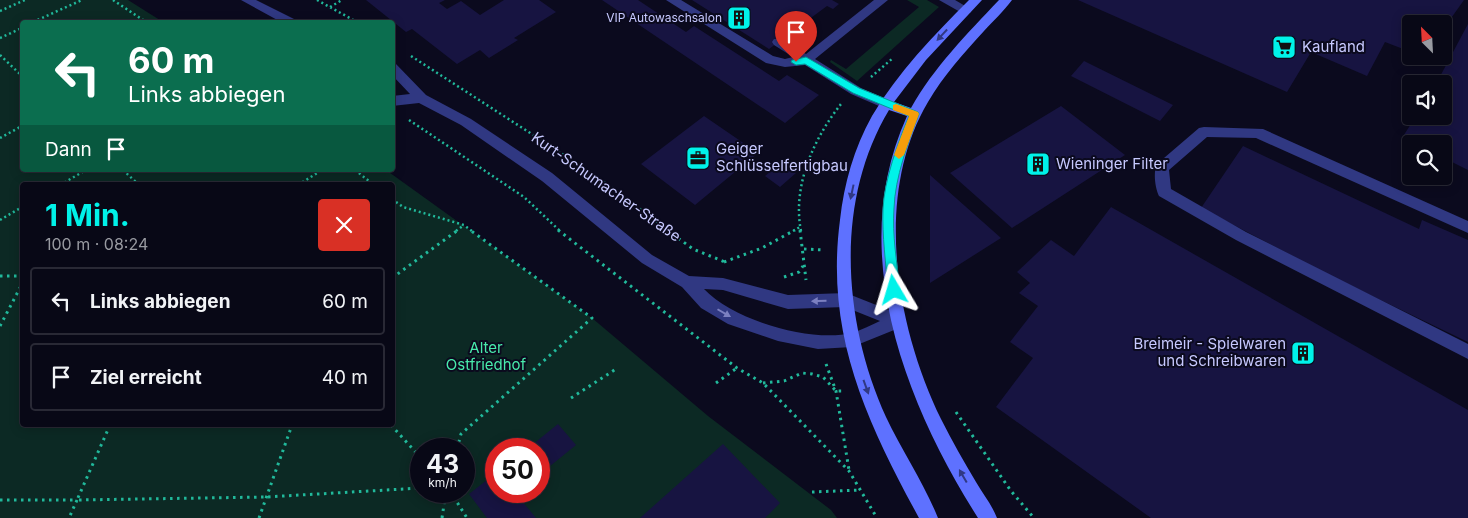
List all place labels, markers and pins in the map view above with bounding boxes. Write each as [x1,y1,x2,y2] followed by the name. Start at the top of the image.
[726,5,752,31] building icon: VIP Autowaschsalon
[606,10,722,25] place label: VIP Autowaschsalon
[775,11,817,62] pin
[1271,34,1297,60] supermarket icon: Kaufland
[1302,37,1365,56] place label: Kaufland
[716,139,848,175] place label: Geiger Schlüsselfertigbau
[685,145,711,171] office icon: Geiger Schlüsselfertigbau
[1025,151,1051,177] building icon: Wieninger Filter
[1056,154,1168,173] place label: Wieninger Filter
[1133,334,1286,370] place label: Breimeir - Spielwaren und Schreibwaren
[1290,340,1316,366] building icon: Breimeir - Spielwaren und Schreibwaren

